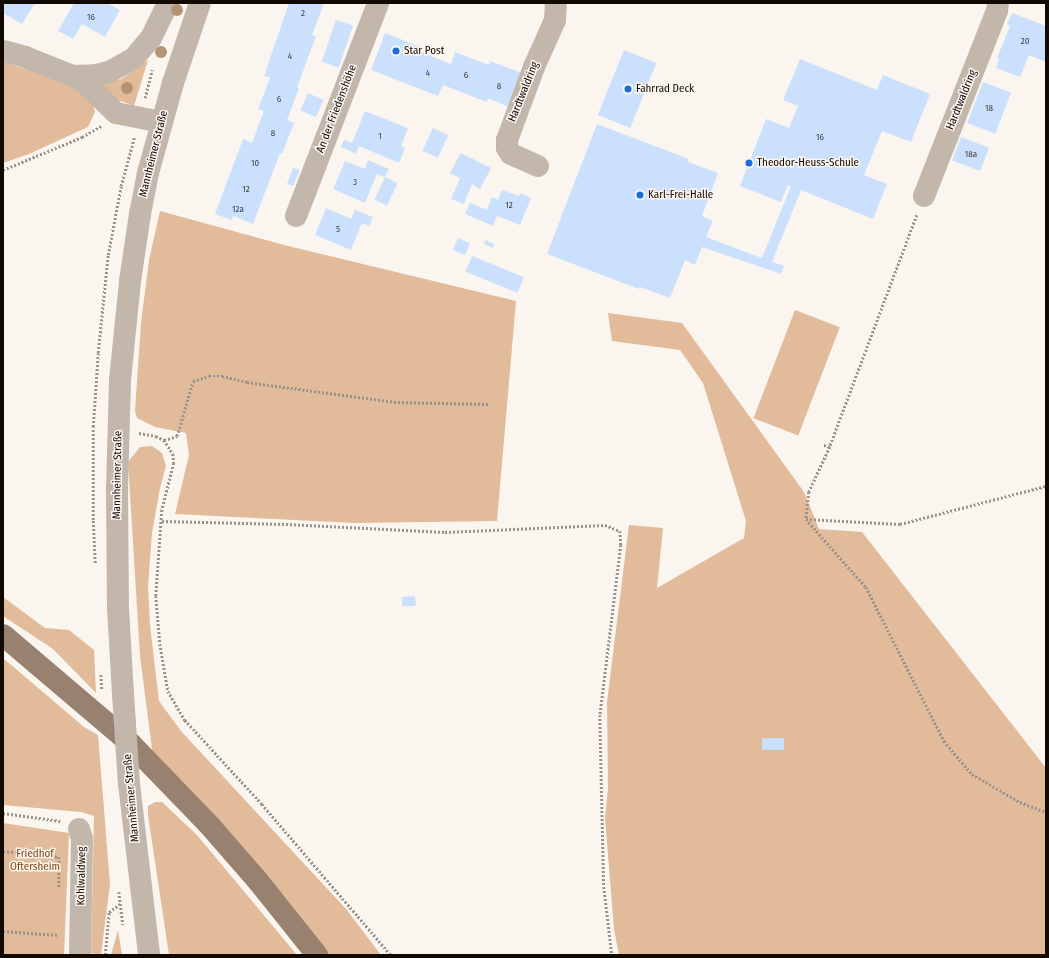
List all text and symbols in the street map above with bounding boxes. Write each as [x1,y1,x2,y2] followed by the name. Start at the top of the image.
[301,8,305,18] house number: 2
[87,12,95,22] house number: 16
[1021,36,1029,46] house number: 20
[404,44,444,58] place label: Star Post
[391,46,401,56] marker: Star Post
[288,51,292,61] house number: 4
[506,60,542,124] street label: Hardtwaldring
[314,63,360,155] street label: An der Friedenshöhe
[426,68,430,78] house number: 4
[944,68,980,132] street label: Hardtwaldring
[464,70,468,80] house number: 6
[497,81,501,91] house number: 8
[636,82,694,96] place label: Fahrrad Deck
[623,84,633,94] marker: Fahrrad Deck
[277,94,281,104] house number: 6
[985,103,993,113] house number: 18
[137,110,171,198] street label: Mannheimer Straße
[271,128,275,138] house number: 8
[378,131,382,141] house number: 1
[816,132,824,142] house number: 16
[965,149,977,159] house number: 18a
[757,156,859,170] place label: Theodor-Heuss-Schule
[251,158,259,168] house number: 10
[744,158,754,168] marker: Theodor-Heuss-Schule
[353,177,357,187] house number: 3
[242,184,250,194] house number: 12
[648,188,713,202] place label: Karl-Frei-Halle
[635,190,645,200] marker: Karl-Frei-Halle
[505,200,513,210] house number: 12
[232,204,244,214] house number: 12a
[336,224,340,234] house number: 5
[111,431,125,519] street label: Mannheimer Straße
[122,753,142,843] street label: Mannheimer Straße
[75,846,89,906] street label: Kohlwaldweg
[10,848,60,874] park label: Friedhof Oftersheim

